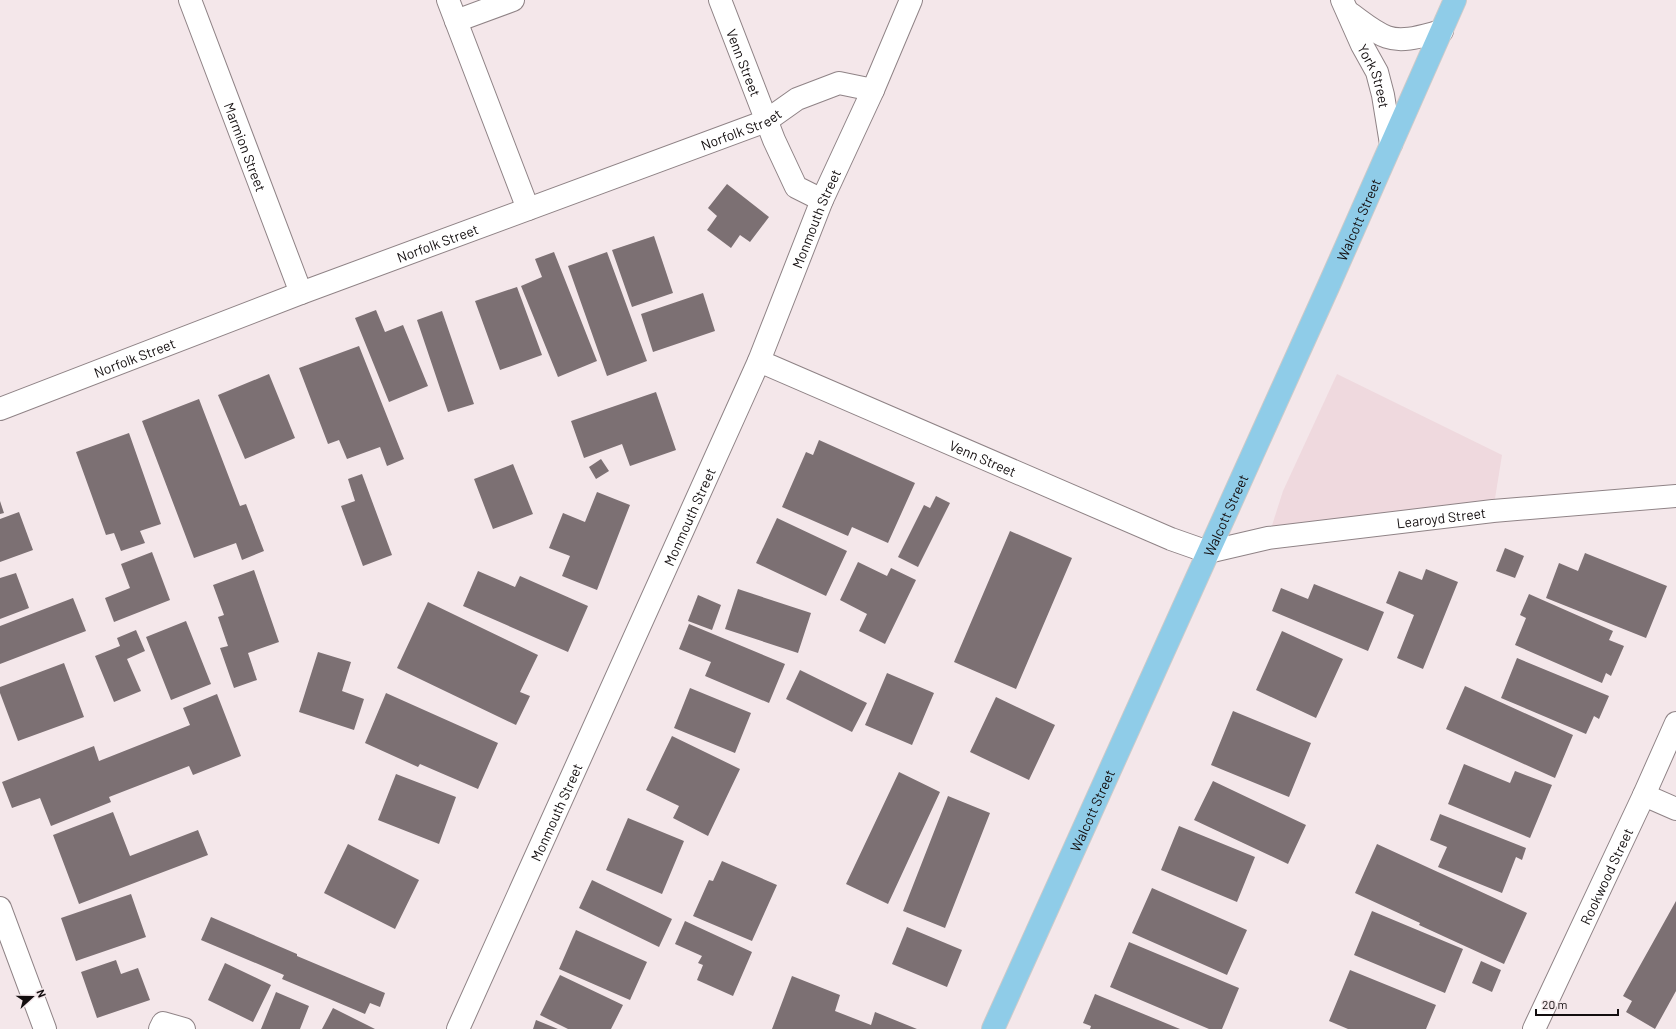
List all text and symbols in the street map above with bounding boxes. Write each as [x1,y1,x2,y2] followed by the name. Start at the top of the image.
[723,26,765,99] street label: Venn Street
[1354,41,1393,109] street label: York Street
[221,100,270,194] street label: Marmion Street
[698,105,784,153] street label: Norfolk Street
[788,166,844,270] street label: Monmouth Street
[1332,176,1384,263] street label: Walcott Street
[394,220,481,265] street label: Norfolk Street
[91,334,177,381] street label: Norfolk Street
[947,436,1019,480] street label: Venn Street
[659,465,718,568] street label: Monmouth Street
[1199,471,1251,559] street label: Walcott Street
[1395,503,1487,531] street label: Learoyd Street
[526,760,585,864] street label: Monmouth Street
[1066,767,1118,854] street label: Walcott Street
[1576,825,1636,927] street label: Rookwood Street
[12,977,52,1017] north arrow
[34,987,49,999] text: N
[1536,991,1618,1017] scale bar
[1542,997,1568,1011] text: 20 m

